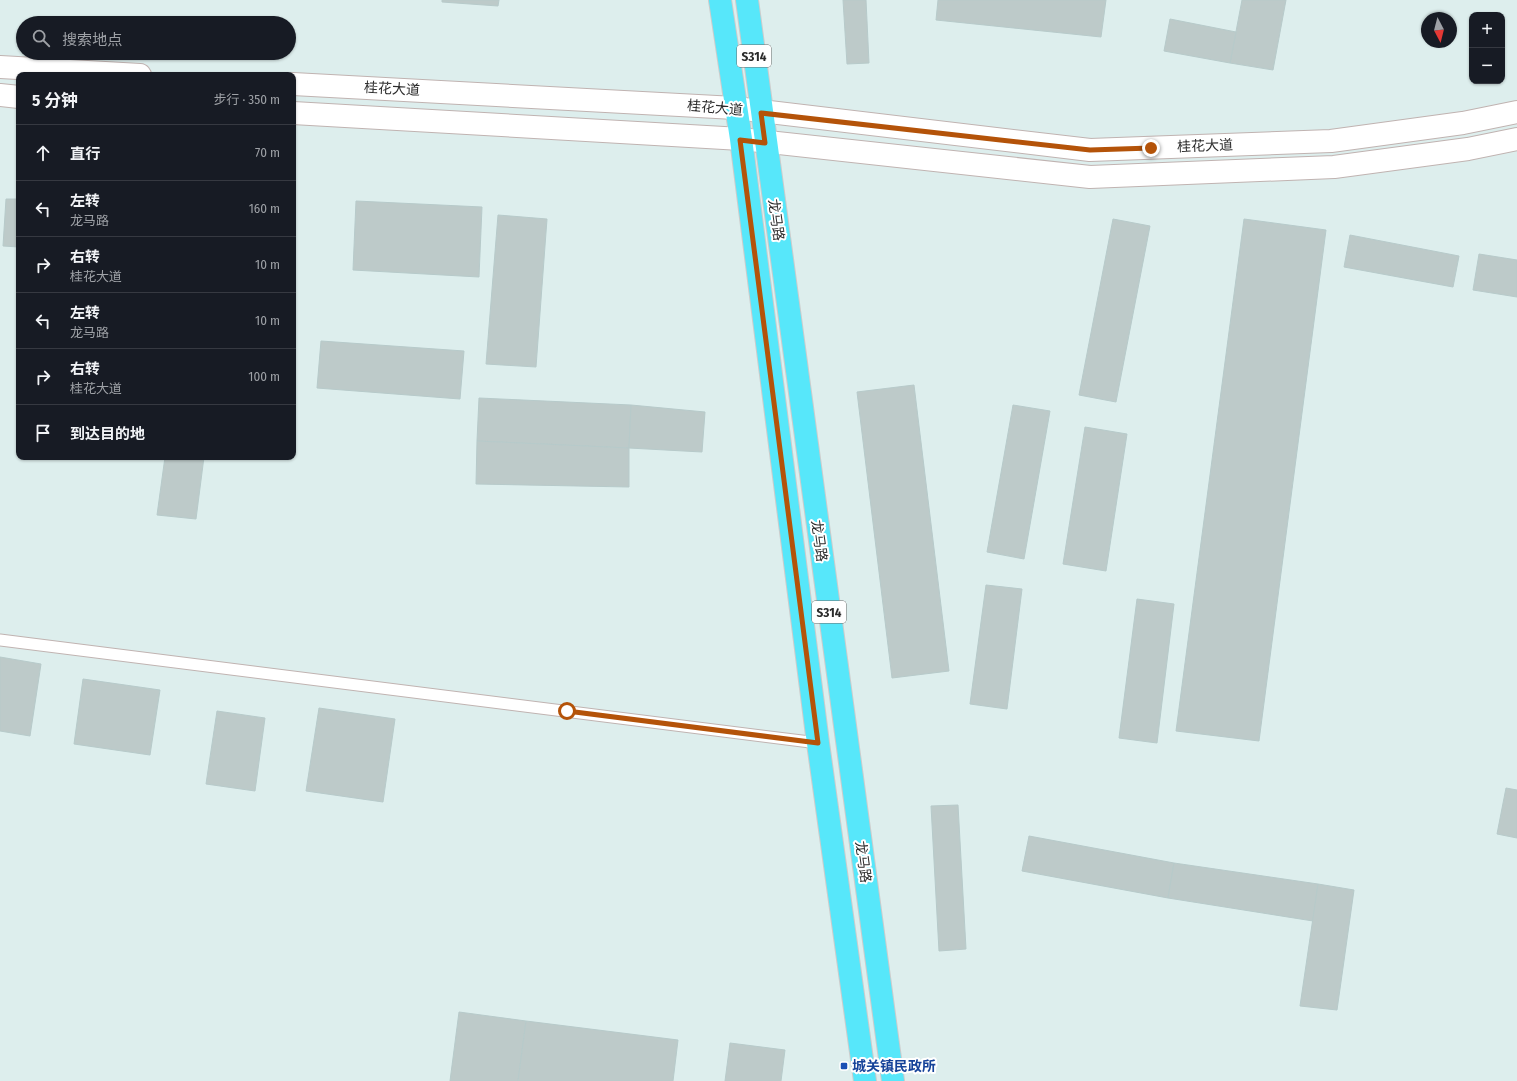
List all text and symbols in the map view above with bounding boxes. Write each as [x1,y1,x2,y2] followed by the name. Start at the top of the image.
[1421,12,1457,48] north arrow
[1469,12,1505,84] map controls
[1469,12,1505,48] button: +
[16,16,296,60] search box
[30,27,52,49] icon: search
[62,31,122,49] text: 搜索地点
[737,45,771,67] road number: S314
[1469,48,1505,84] button: −
[364,79,420,99] street label: 桂花大道
[32,90,78,111] text: 5 分钟
[213,92,280,107] text: 步行 · 350 m
[686,97,744,119] street label: 桂花大道
[1177,137,1233,155] street label: 桂花大道
[1142,139,1160,157] route end
[32,142,54,164] icon: ahead
[70,145,100,163] text: 直行
[255,145,280,160] text: 70 m
[70,192,100,210] text: 左转
[32,198,54,220] icon: left
[765,198,787,242] street label: 龙马路
[249,201,280,216] text: 160 m
[70,213,109,228] text: 龙马路
[70,248,100,266] text: 右转
[32,254,54,276] icon: right
[255,257,280,272] text: 10 m
[70,269,122,284] text: 桂花大道
[70,304,100,322] text: 左转
[32,310,54,332] icon: left
[255,313,280,328] text: 10 m
[70,325,109,340] text: 龙马路
[70,360,100,378] text: 右转
[32,366,54,388] icon: right
[248,369,280,384] text: 100 m
[70,381,122,396] text: 桂花大道
[32,422,54,444] icon: arrive
[70,425,145,443] text: 到达目的地
[808,519,830,563] street label: 龙马路
[812,601,846,623] road number: S314
[558,702,576,720] route start
[852,840,874,884] street label: 龙马路
[852,1058,936,1075] place label: 城关镇民政所
[839,1061,849,1071] marker: 城关镇民政所

